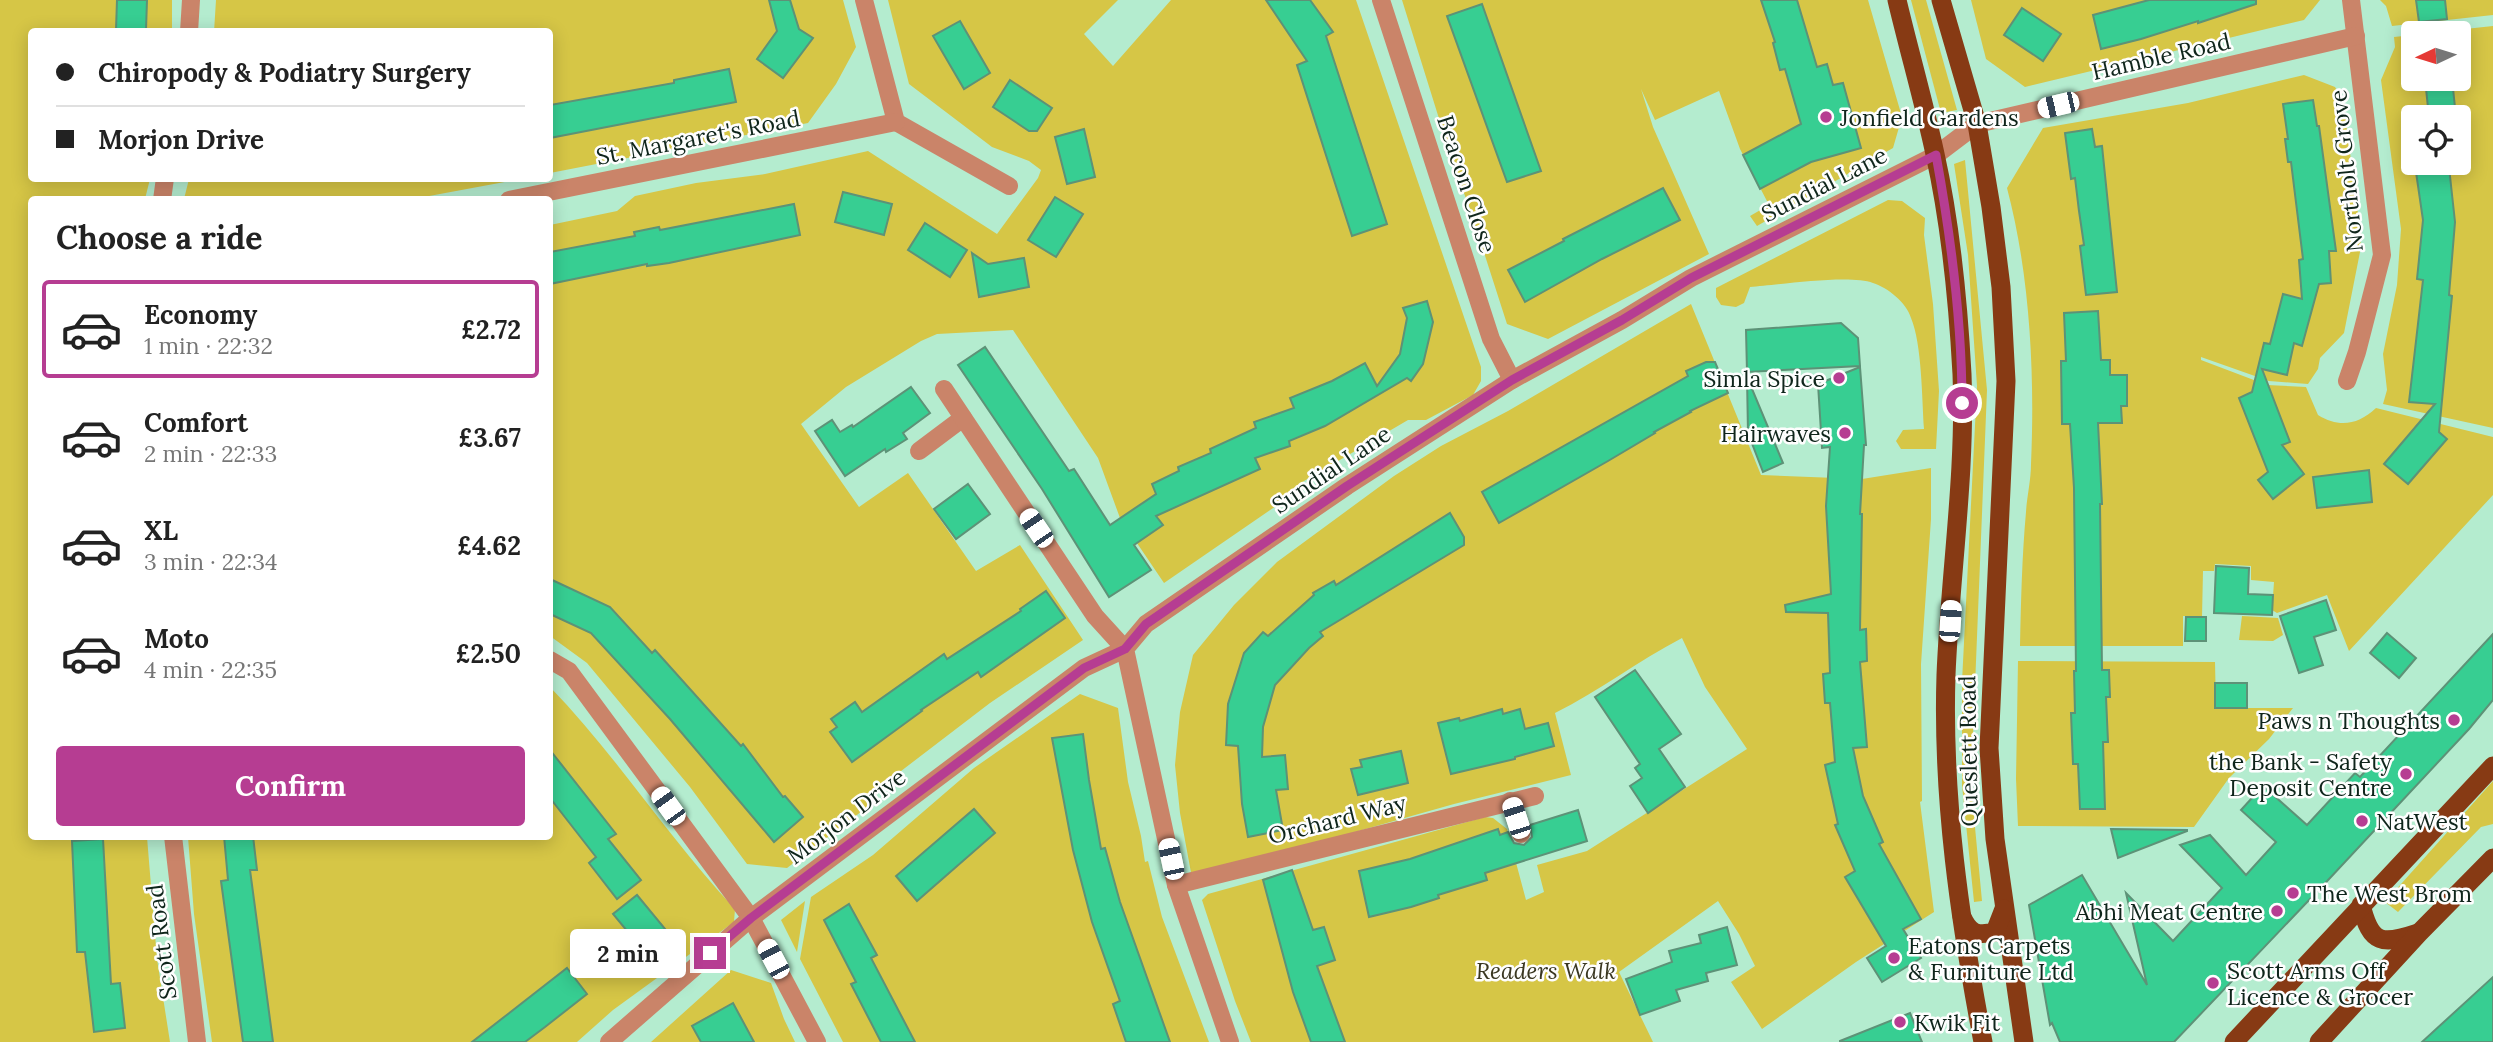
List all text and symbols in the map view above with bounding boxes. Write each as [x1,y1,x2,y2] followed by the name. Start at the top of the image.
[2401,21,2471,91] north arrow
[2401,21,2471,175] map controls
[2089,26,2234,86] street label: Hamble Road
[98,56,471,89] text: Chiropody & Podiatry Surgery
[2323,89,2369,253] street label: Northolt Grove
[2036,90,2081,120] car
[594,103,803,171] street label: St. Margaret's Road
[1839,103,2019,132] place label: Jonfield Gardens
[2401,105,2471,175] button: locate
[1818,109,1834,125] marker: Jonfield Gardens
[1431,111,1503,257] street label: Beacon Close
[98,123,264,156] text: Morjon Drive
[1756,140,1892,228] street label: Sundial Lane
[56,217,263,258] text: Choose a ride
[60,298,123,361] icon: car
[144,298,257,331] text: Economy
[461,313,521,346] text: £2.72
[144,331,273,360] text: 1 min · 22:32
[1703,364,1825,393] place label: Simla Spice
[1831,370,1847,386] marker: Simla Spice
[1946,387,1978,419] route start
[60,406,123,469] icon: car
[144,406,248,439] text: Comfort
[1266,419,1396,519] street label: Sundial Lane
[1720,419,1831,448] place label: Hairwaves
[458,421,521,454] text: £3.67
[1837,425,1853,441] marker: Hairwaves
[144,439,277,468] text: 2 min · 22:33
[1016,505,1057,551] car
[60,514,123,577] icon: car
[144,514,178,547] text: XL
[457,529,521,562] text: £4.62
[144,547,277,576] text: 3 min · 22:34
[1939,599,1962,643] car
[60,622,123,685] icon: car
[144,622,209,655] text: Moto
[456,637,521,670] text: £2.50
[144,655,277,684] text: 4 min · 22:35
[1952,675,1984,827] street label: Queslett Road
[2257,706,2440,735] place label: Paws n Thoughts
[2446,712,2462,728] marker: Paws n Thoughts
[56,746,525,826] button: Confirm
[2209,747,2393,802] place label: the Bank - Safety Deposit Centre
[781,762,911,870] street label: Morjon Drive
[2398,766,2414,782] marker: the Bank - Safety Deposit Centre
[648,783,689,829] car
[1265,788,1410,850] street label: Orchard Way
[1500,795,1533,841] car
[2376,807,2468,836] place label: NatWest
[2354,813,2370,829] marker: NatWest
[1157,836,1186,882] car
[2307,879,2472,908] place label: The West Brom
[140,882,182,1001] street label: Scott Road
[2285,885,2301,901] marker: The West Brom
[2074,897,2263,926] place label: Abhi Meat Centre
[2269,903,2285,919] marker: Abhi Meat Centre
[570,928,686,978] callout: 2 min
[1908,931,2074,986] place label: Eatons Carpets & Furniture Ltd
[754,936,793,982] car
[694,937,726,969] route end
[597,939,659,968] text: 2 min
[1886,950,1902,966] marker: Eatons Carpets & Furniture Ltd
[1476,956,1616,985] park label: Readers Walk
[2227,956,2413,1011] place label: Scott Arms Off Licence & Grocer
[2205,975,2221,991] marker: Scott Arms Off Licence & Grocer
[1914,1008,2000,1037] place label: Kwik Fit
[1892,1014,1908,1030] marker: Kwik Fit

